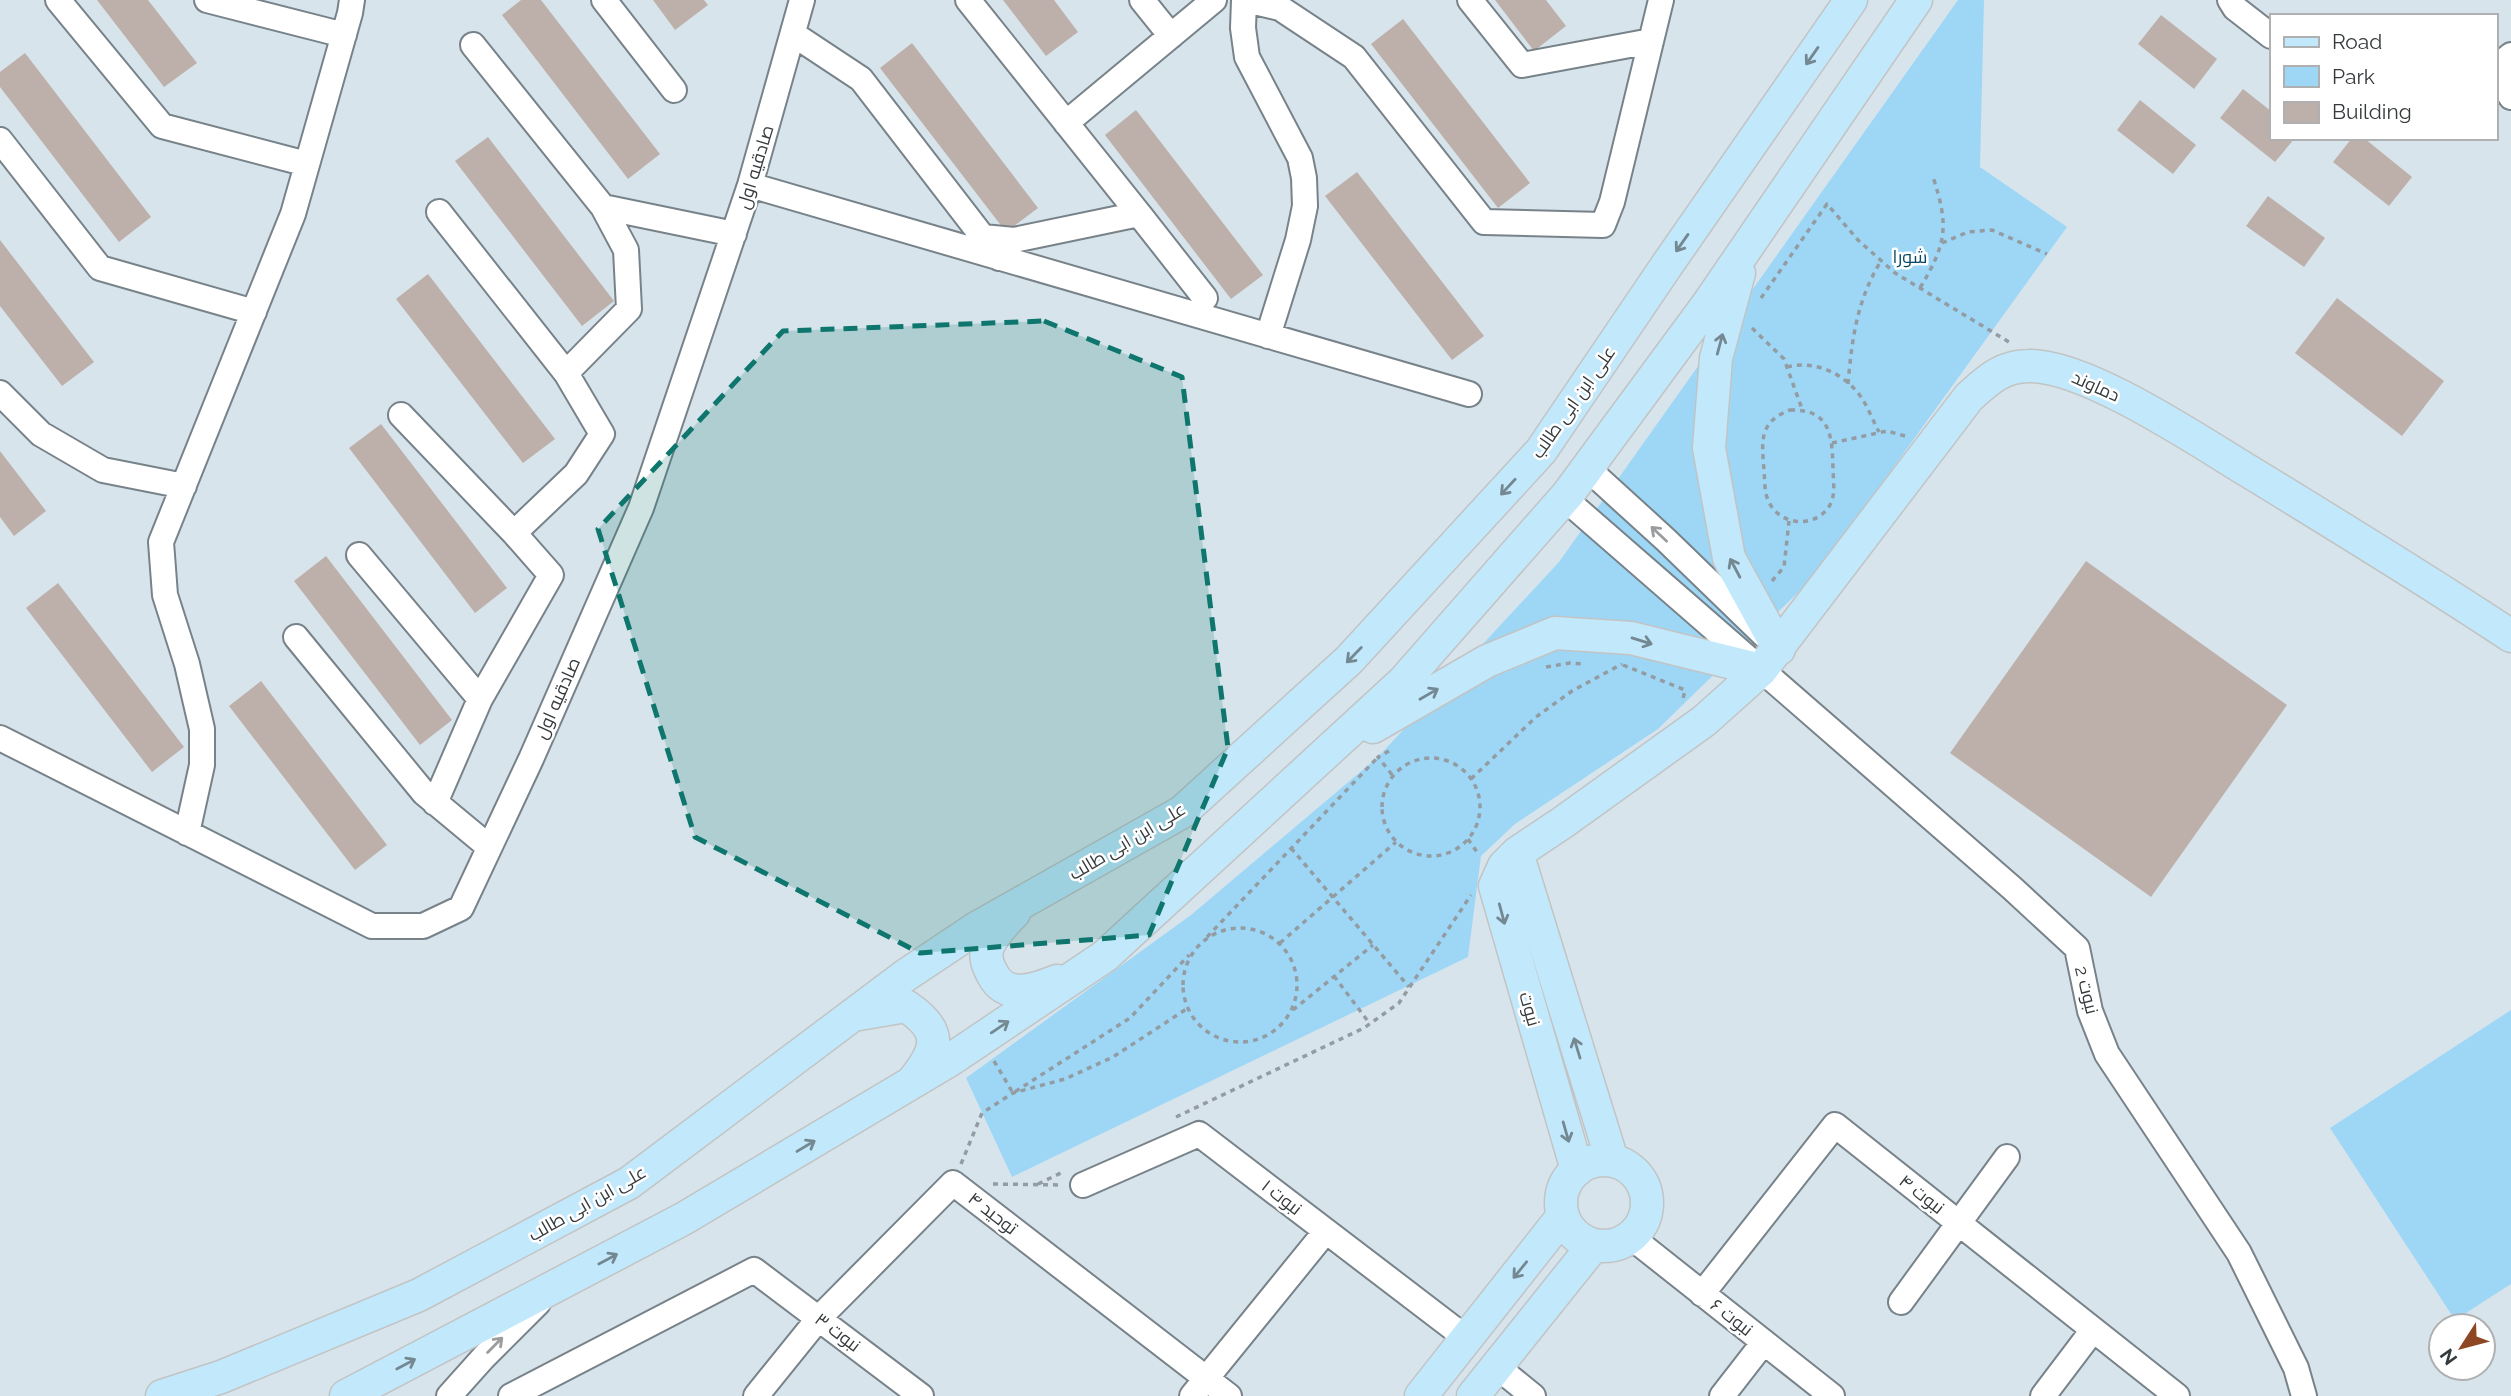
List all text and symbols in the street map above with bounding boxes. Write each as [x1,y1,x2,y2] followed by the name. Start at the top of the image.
[2270,14,2497,140] legend
[2332,29,2382,54] text: Road
[1805,46,1819,65] one-way arrow
[2332,64,2375,89] text: Park
[2332,99,2412,124] text: Building
[732,123,779,212] street label: صادقیه اول
[1675,233,1689,252] one-way arrow
[1893,246,1927,268] park label: شورا
[1714,333,1727,356] one-way arrow
[1527,342,1620,463] street label: علی ابن ابی طالب
[2069,366,2123,407] street label: دماوند
[1500,478,1516,496] one-way arrow
[1650,526,1668,542] one-way arrow
[1728,558,1741,579] one-way arrow
[1630,636,1652,649] one-way arrow
[1345,646,1362,663] one-way arrow
[530,654,585,742] street label: صادقیه اول
[1419,687,1439,701] one-way arrow
[1065,798,1189,885] street label: علی ابن ابی طالب
[1496,902,1509,924] one-way arrow
[2070,964,2103,1016] street label: نبوت 2
[1514,989,1545,1029] street label: نبوت
[989,1020,1009,1034] one-way arrow
[1569,1038,1582,1060] one-way arrow
[1560,1121,1573,1143] one-way arrow
[795,1139,815,1153] one-way arrow
[525,1161,650,1246] street label: علی ابن ابی طالب
[1895,1170,1949,1219] street label: نبوت ۴
[1257,1175,1306,1220] street label: نبوت ۱
[964,1187,1022,1240] street label: توحید ۴
[597,1251,618,1265] one-way arrow
[1513,1260,1528,1278] one-way arrow
[1706,1294,1757,1341] street label: نبوت ۶
[811,1308,865,1357] street label: نبوت ۳
[2427,1312,2497,1382] north arrow
[486,1337,503,1354] one-way arrow
[2435,1345,2461,1369] text: N
[396,1357,416,1371] one-way arrow

